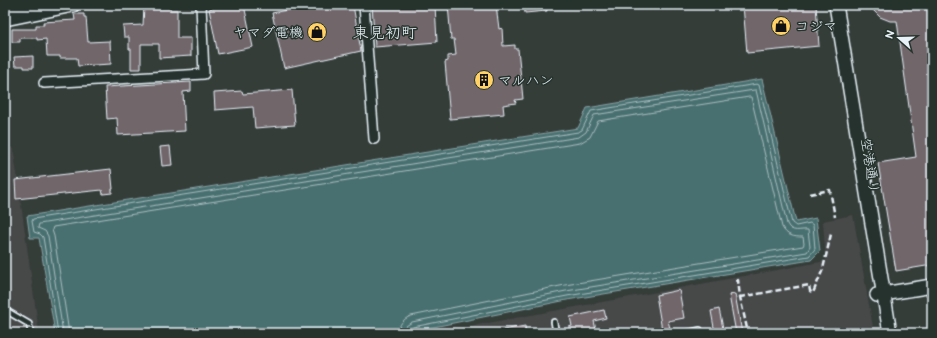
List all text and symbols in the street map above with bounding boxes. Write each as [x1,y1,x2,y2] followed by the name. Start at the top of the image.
[770,15,792,37] shop icon: コジマ
[795,18,837,35] place label: コジマ
[879,18,919,58] north arrow
[306,21,328,43] shop icon: ヤマダ電機
[233,24,303,41] place label: ヤマダ電機
[353,24,417,43] district label: 東見初町
[883,29,898,41] text: N
[473,69,495,91] building icon: マルハン
[498,72,553,89] place label: マルハン
[857,137,883,195] street label: 空港通り

